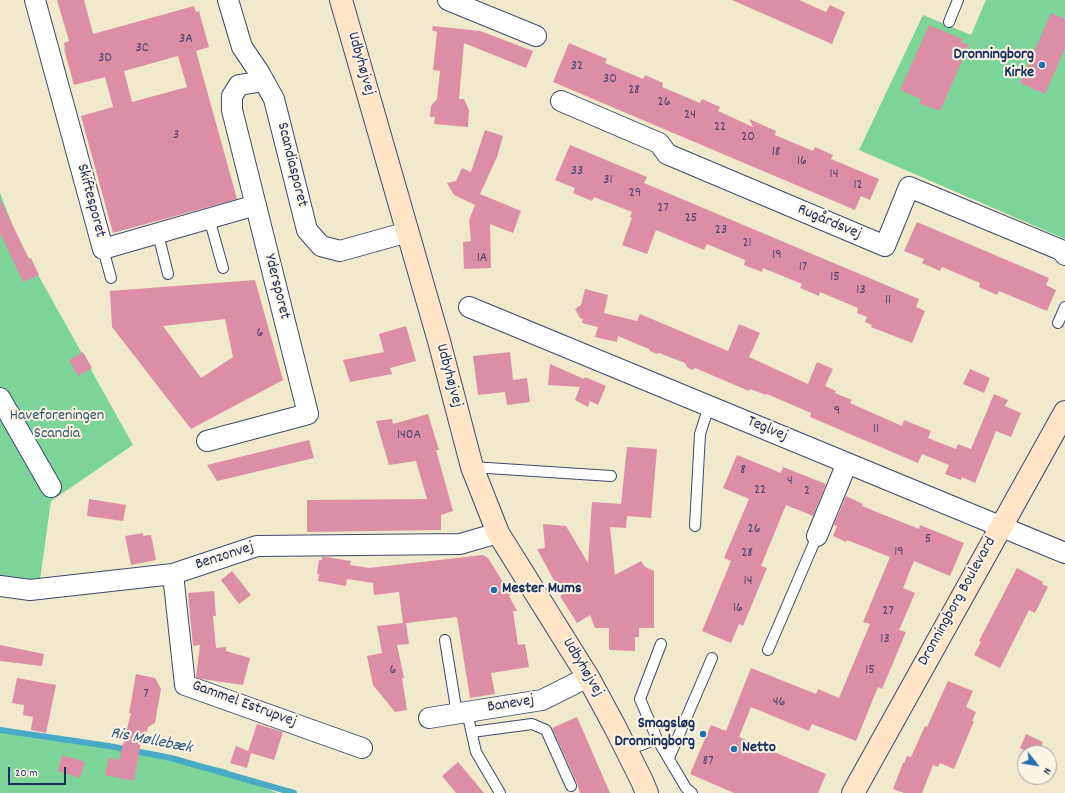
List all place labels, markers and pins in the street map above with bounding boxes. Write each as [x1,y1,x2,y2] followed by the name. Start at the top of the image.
[954,46,1034,84] place label: Dronningborg Kirke
[1037,60,1047,70] marker: Dronningborg Kirke
[502,580,582,600] place label: Mester Mums
[489,585,499,595] marker: Mester Mums
[615,715,695,753] place label: Smagsløg Dronningborg
[698,729,708,739] marker: Smagsløg Dronningborg
[742,739,776,759] place label: Netto
[729,744,739,754] marker: Netto

